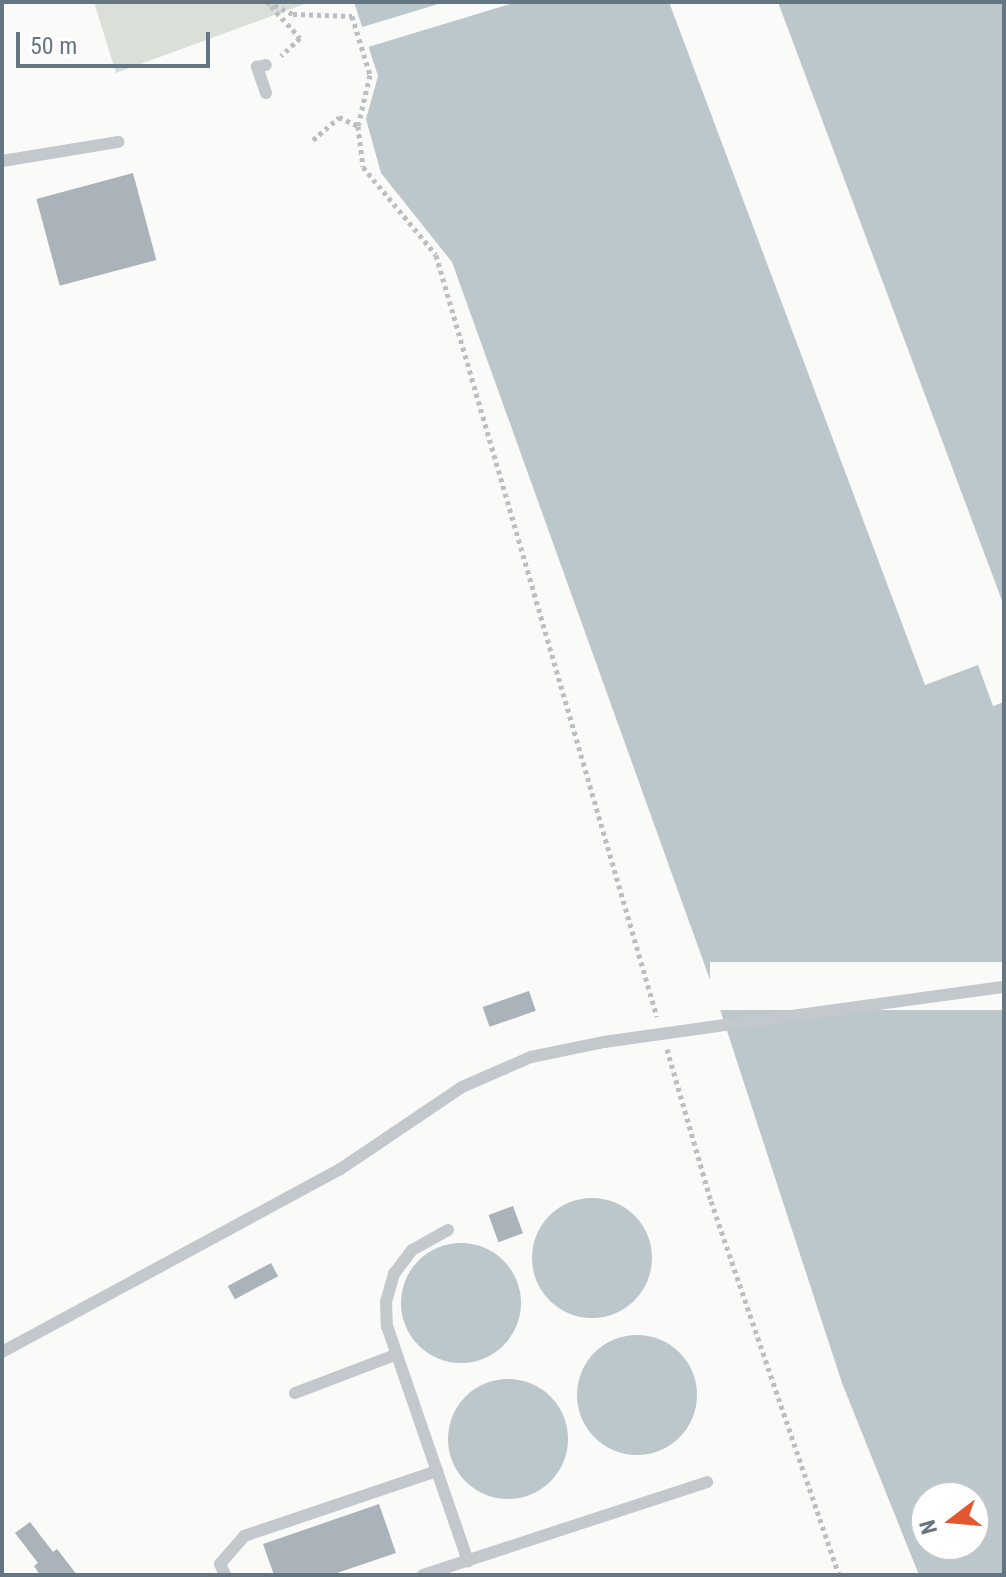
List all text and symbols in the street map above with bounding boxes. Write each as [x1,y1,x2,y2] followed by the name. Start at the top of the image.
[20,16,214,66] scale bar
[30,32,77,60] text: 50 m
[910,1481,990,1561] north arrow
[914,1517,942,1537] text: N

